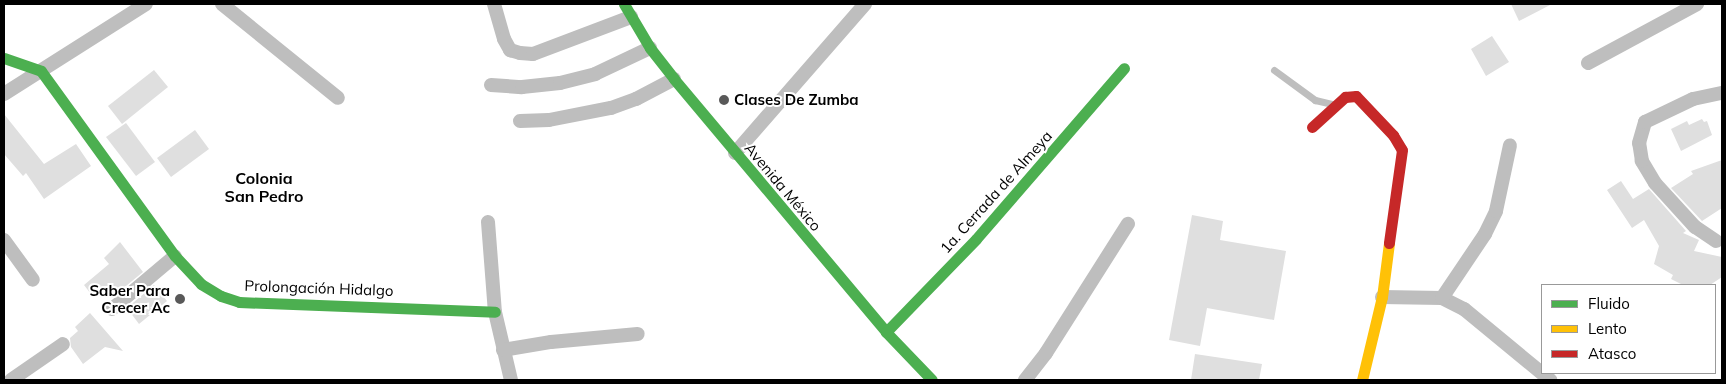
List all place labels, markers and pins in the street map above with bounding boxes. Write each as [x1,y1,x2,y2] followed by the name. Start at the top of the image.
[734,91,859,109] place label: Clases De Zumba
[718,94,730,106] marker: Clases De Zumba
[89,281,170,316] place label: Saber Para Crecer Ac
[174,293,186,305] marker: Saber Para Crecer Ac

